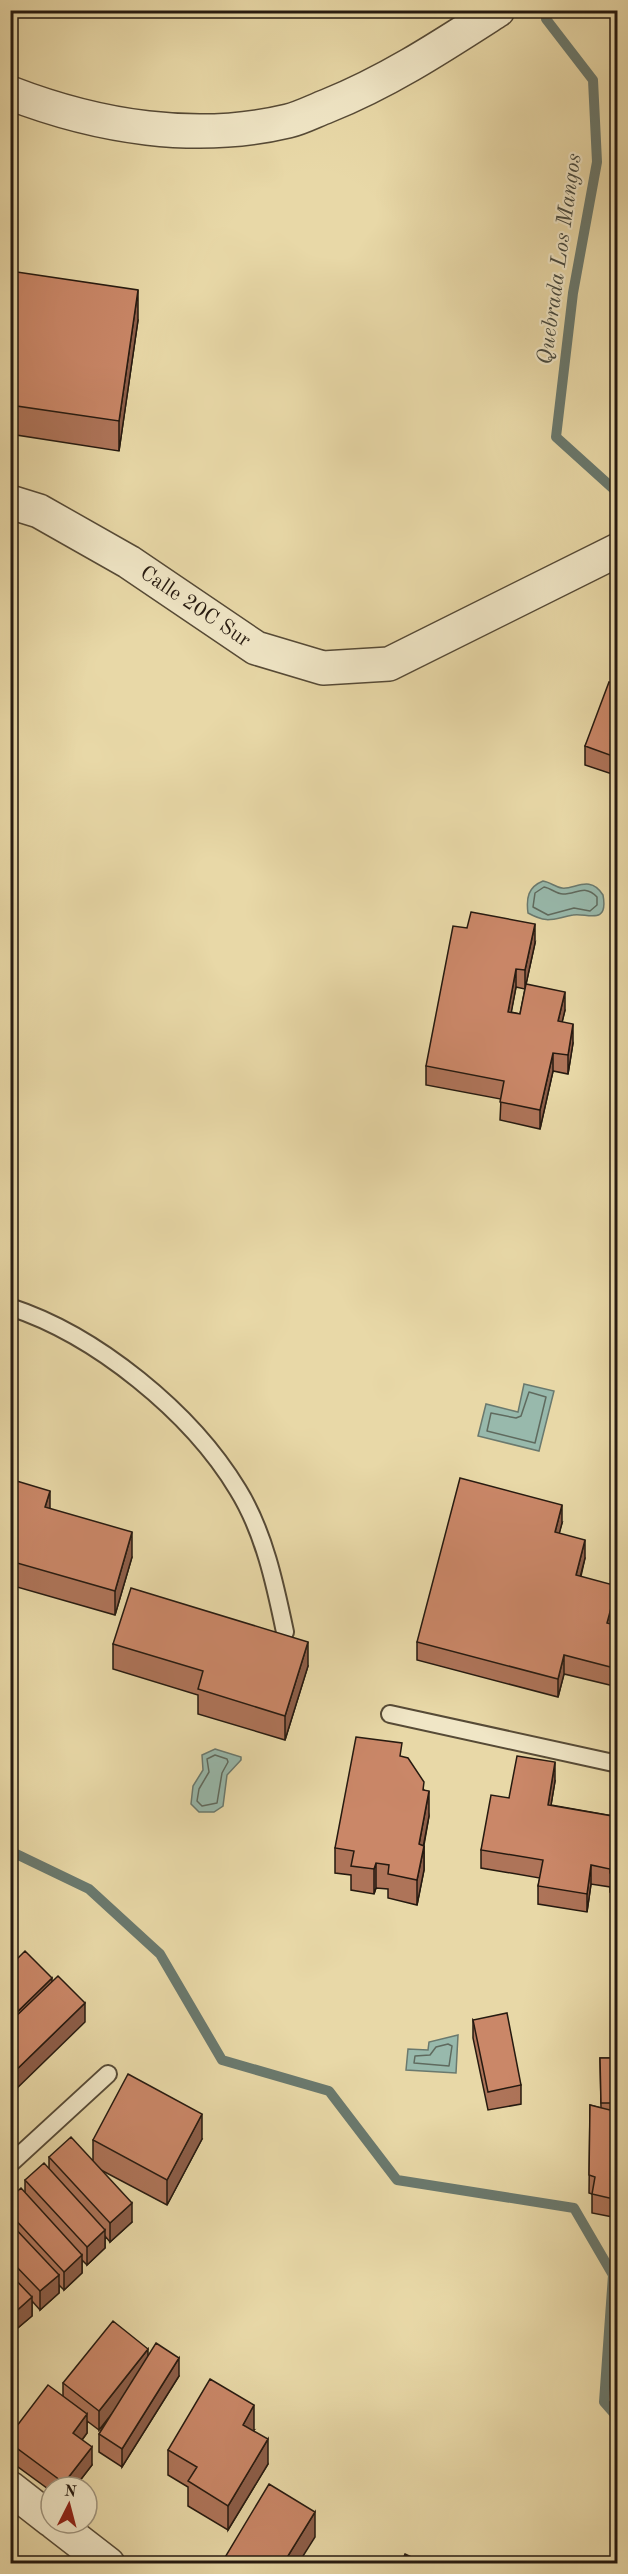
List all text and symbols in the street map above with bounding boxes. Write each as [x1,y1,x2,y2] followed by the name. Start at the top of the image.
[534,152,586,366] water label: Quebrada Los Mangos
[136,562,254,652] street label: Calle 20C Sur
[39,2475,99,2535] north arrow
[63,2483,78,2501] text: N

